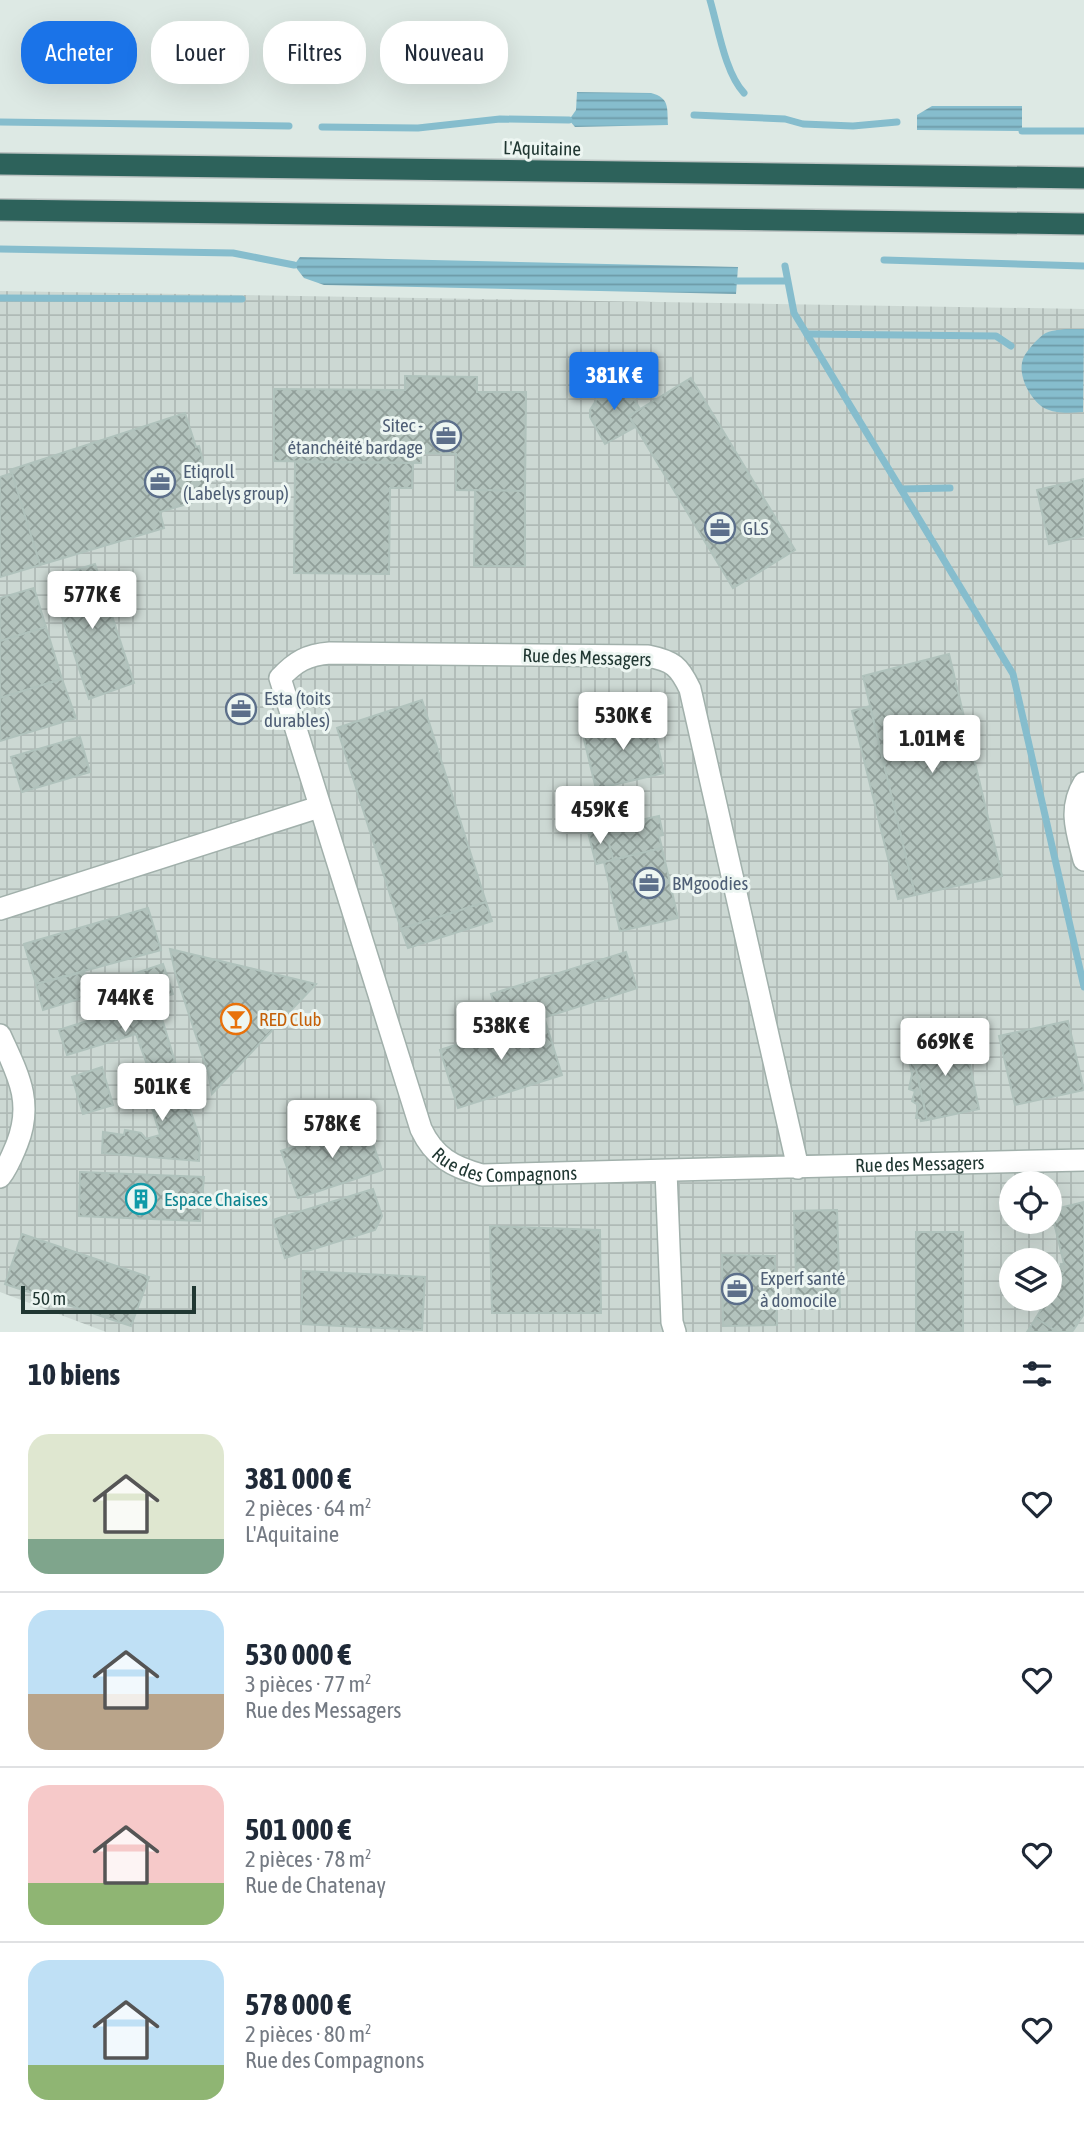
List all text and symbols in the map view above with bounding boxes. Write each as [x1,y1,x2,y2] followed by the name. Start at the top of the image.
[21,21,137,84] chip: Acheter
[151,21,249,84] chip: Louer
[263,21,366,84] chip: Filtres
[380,21,508,84] chip: Nouveau
[503,136,581,160] street label: L'Aquitaine
[557,352,671,412] pin: 381K €
[585,362,643,388] text: 381K €
[287,414,423,458] place label: Sitec - étanchéité bardage
[429,419,463,453] office icon: Sitec - étanchéité bardage
[183,460,289,504] place label: Etiqroll (Labelys group)
[143,465,177,499] office icon: Etiqroll (Labelys group)
[703,511,737,545] office icon: GLS
[743,517,768,539] place label: GLS
[35,572,149,631] pin: 577K €
[63,581,121,607] text: 577K €
[522,644,652,670] street label: Rue des Messagers
[264,687,331,731] place label: Esta (toits durables)
[224,692,258,726] office icon: Esta (toits durables)
[566,692,680,752] pin: 530K €
[594,702,652,728] text: 530K €
[867,716,997,775] pin: 1.01M €
[899,725,965,751] text: 1.01M €
[543,786,657,846] pin: 459K €
[571,796,629,822] text: 459K €
[632,866,666,900] office icon: BMgoodies
[672,872,748,894] place label: BMgoodies
[68,974,182,1034] pin: 744K €
[96,984,154,1010] text: 744K €
[219,1002,253,1036] bar icon: RED Club
[444,1002,558,1062] pin: 538K €
[259,1008,322,1030] place label: RED Club
[472,1012,530,1038] text: 538K €
[888,1018,1002,1078] pin: 669K €
[916,1028,974,1054] text: 669K €
[105,1064,219,1123] pin: 501K €
[133,1073,191,1099] text: 501K €
[275,1100,389,1160] pin: 578K €
[303,1110,361,1136] text: 578K €
[428,1143,578,1186] street label: Rue des Compagnons
[855,1151,985,1176] street label: Rue des Messagers
[999,1171,1062,1311] map controls
[999,1171,1062,1234] button: locate
[124,1182,158,1216] building icon: Espace Chaises
[164,1188,268,1210] place label: Espace Chaises
[999,1248,1062,1311] button: layers
[760,1267,845,1311] place label: Experf santé à domocile
[720,1272,754,1306] office icon: Experf santé à domocile
[21,1283,196,1315] scale bar
[32,1287,66,1309] text: 50 m
[1018,1355,1056,1393] icon: filters
[28,1357,120,1391] text: 10 biens
[245,1461,351,1495] text: 381 000 €
[84,1462,168,1546] icon: home
[1018,1485,1056,1523] icon: heart
[245,1495,372,1521] text: 2 pièces · 64 m²
[245,1521,339,1547] text: L'Aquitaine
[245,1637,351,1671] text: 530 000 €
[84,1638,168,1722] icon: home
[1018,1661,1056,1699] icon: heart
[245,1671,372,1697] text: 3 pièces · 77 m²
[245,1697,401,1723] text: Rue des Messagers
[245,1812,351,1846] text: 501 000 €
[84,1813,168,1897] icon: home
[1018,1836,1056,1874] icon: heart
[245,1846,372,1872] text: 2 pièces · 78 m²
[245,1872,386,1898] text: Rue de Chatenay
[245,1987,351,2021] text: 578 000 €
[84,1988,168,2072] icon: home
[1018,2011,1056,2049] icon: heart
[245,2021,372,2047] text: 2 pièces · 80 m²
[245,2047,424,2073] text: Rue des Compagnons

